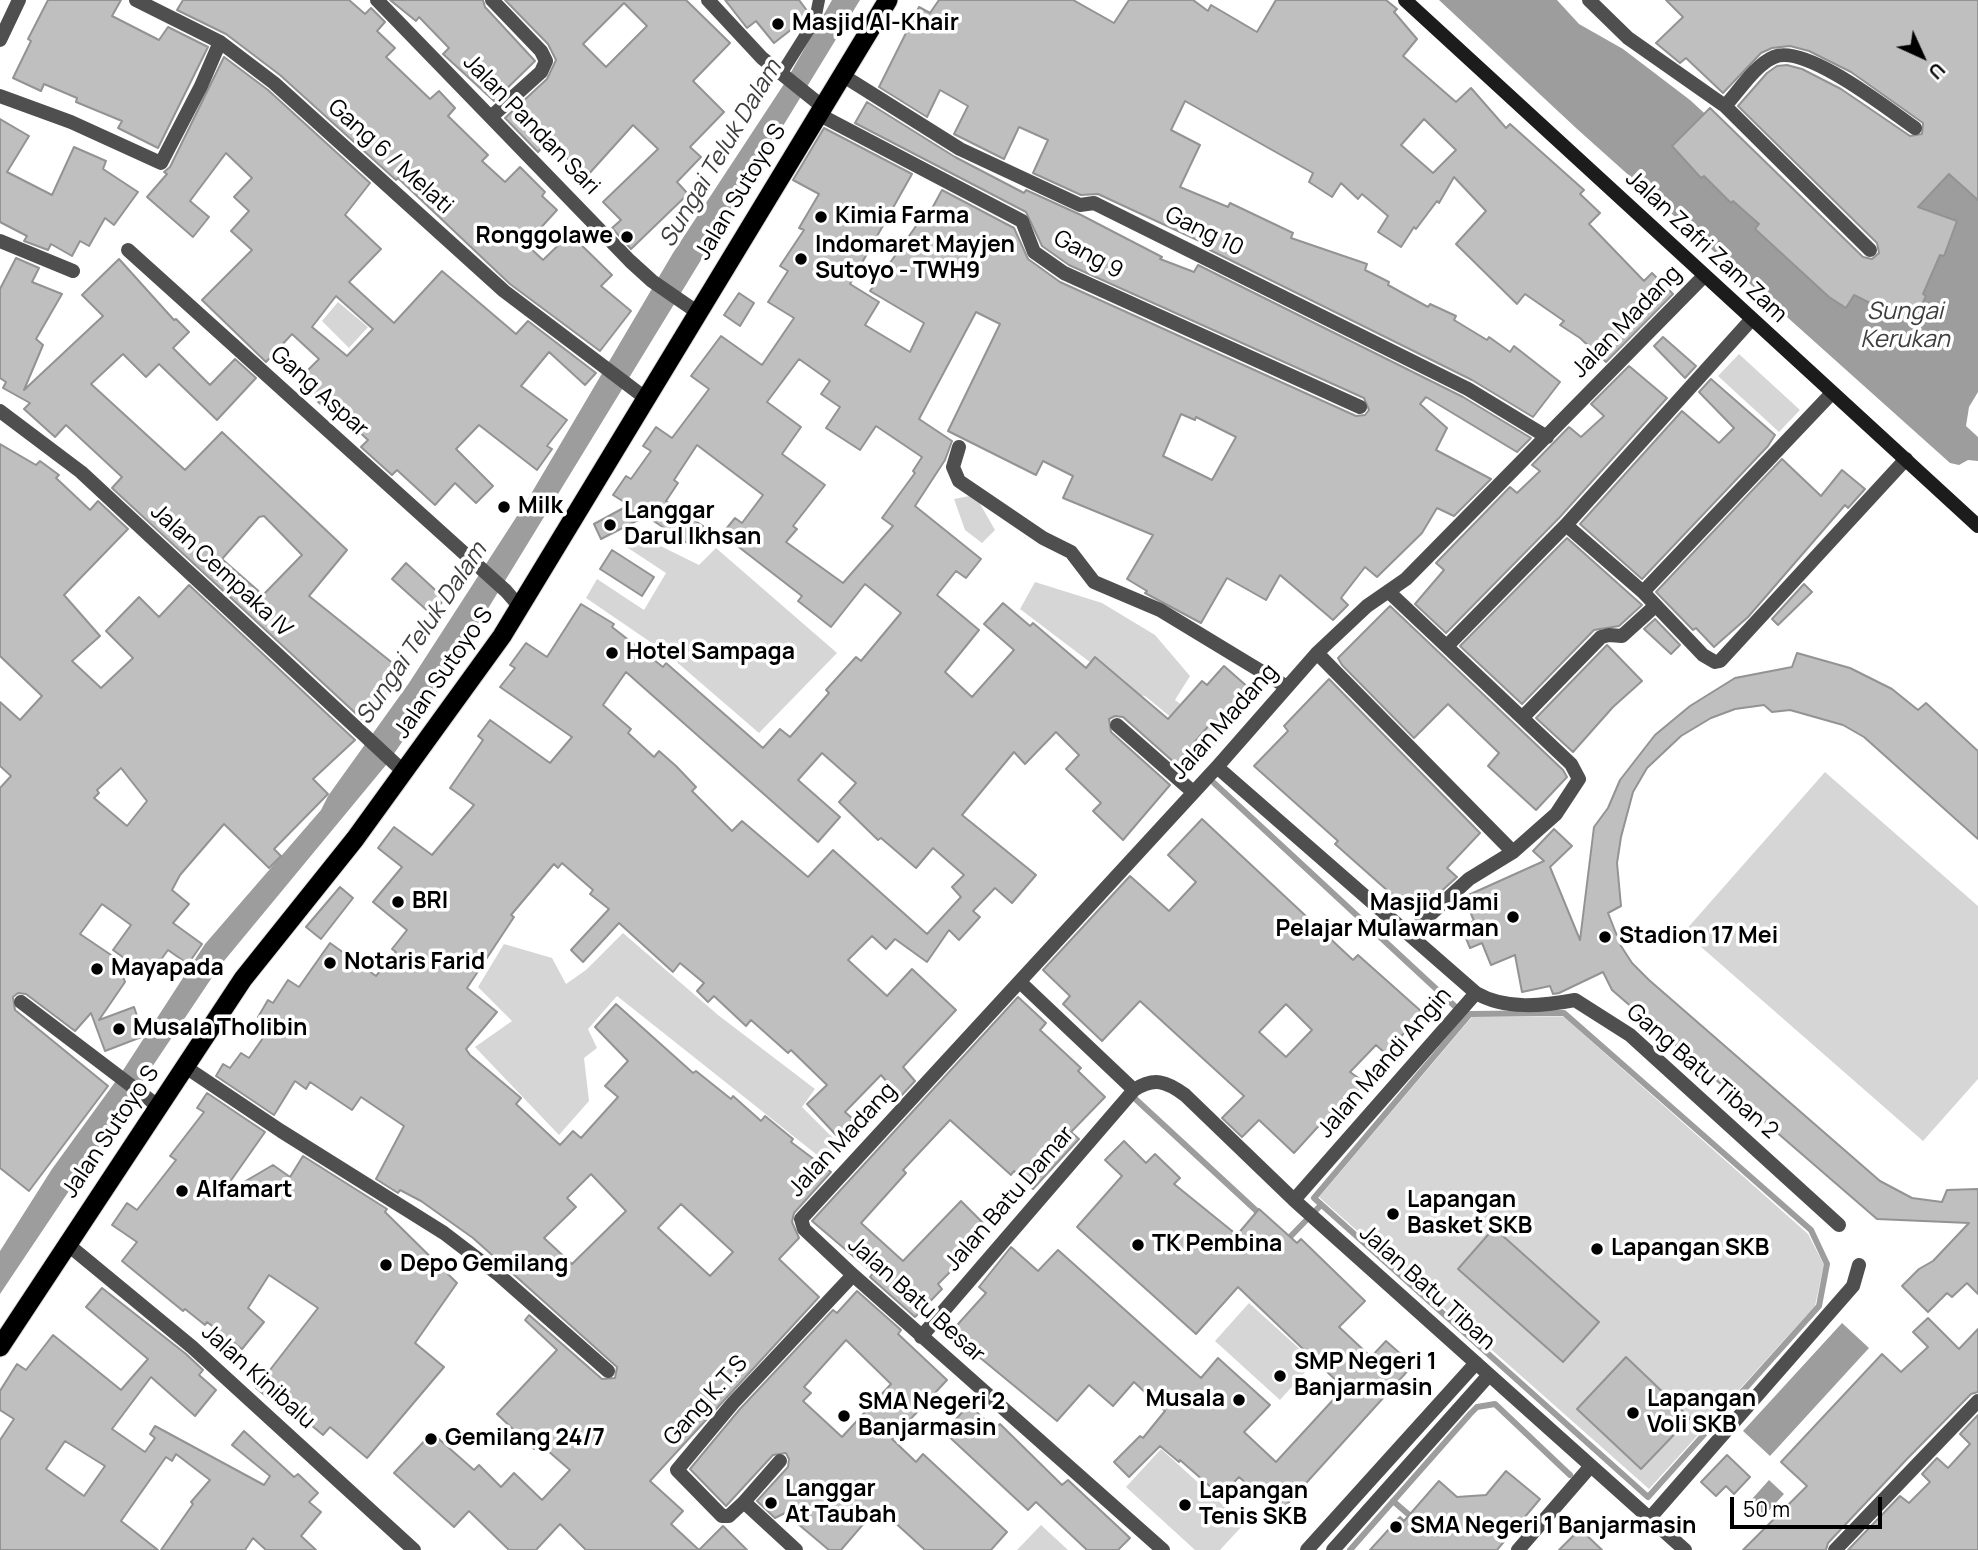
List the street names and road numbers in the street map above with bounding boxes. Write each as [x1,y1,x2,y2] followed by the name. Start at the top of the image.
[457,49,605,201] street label: Jalan Pandan Sari
[322,94,458,220] street label: Gang 6 / Melati
[690,119,792,265] street label: Jalan Sutoyo S
[1620,165,1792,329] street label: Jalan Zafri Zam Zam
[1160,201,1248,263] street label: Gang 10
[1048,225,1128,285] street label: Gang 9
[1566,260,1688,384] street label: Jalan Madang
[264,341,374,443] street label: Gang Aspar
[145,498,297,644] street label: Jalan Cempaka IV
[389,602,499,744] street label: Jalan Sutoyo S
[1166,659,1284,785] street label: Jalan Madang
[1312,982,1458,1144] street label: Jalan Mandi Angin
[1620,999,1784,1145] street label: Gang Batu Tiban 2
[57,1061,165,1203] street label: Jalan Sutoyo S
[783,1077,903,1203] street label: Jalan Madang
[940,1121,1080,1277] street label: Jalan Batu Damar
[1353,1220,1501,1356] street label: Jalan Batu Tiban
[842,1231,990,1369] street label: Jalan Batu Besar
[196,1319,320,1435] street label: Jalan Kinibalu
[658,1350,754,1452] street label: Gang K.T.S

